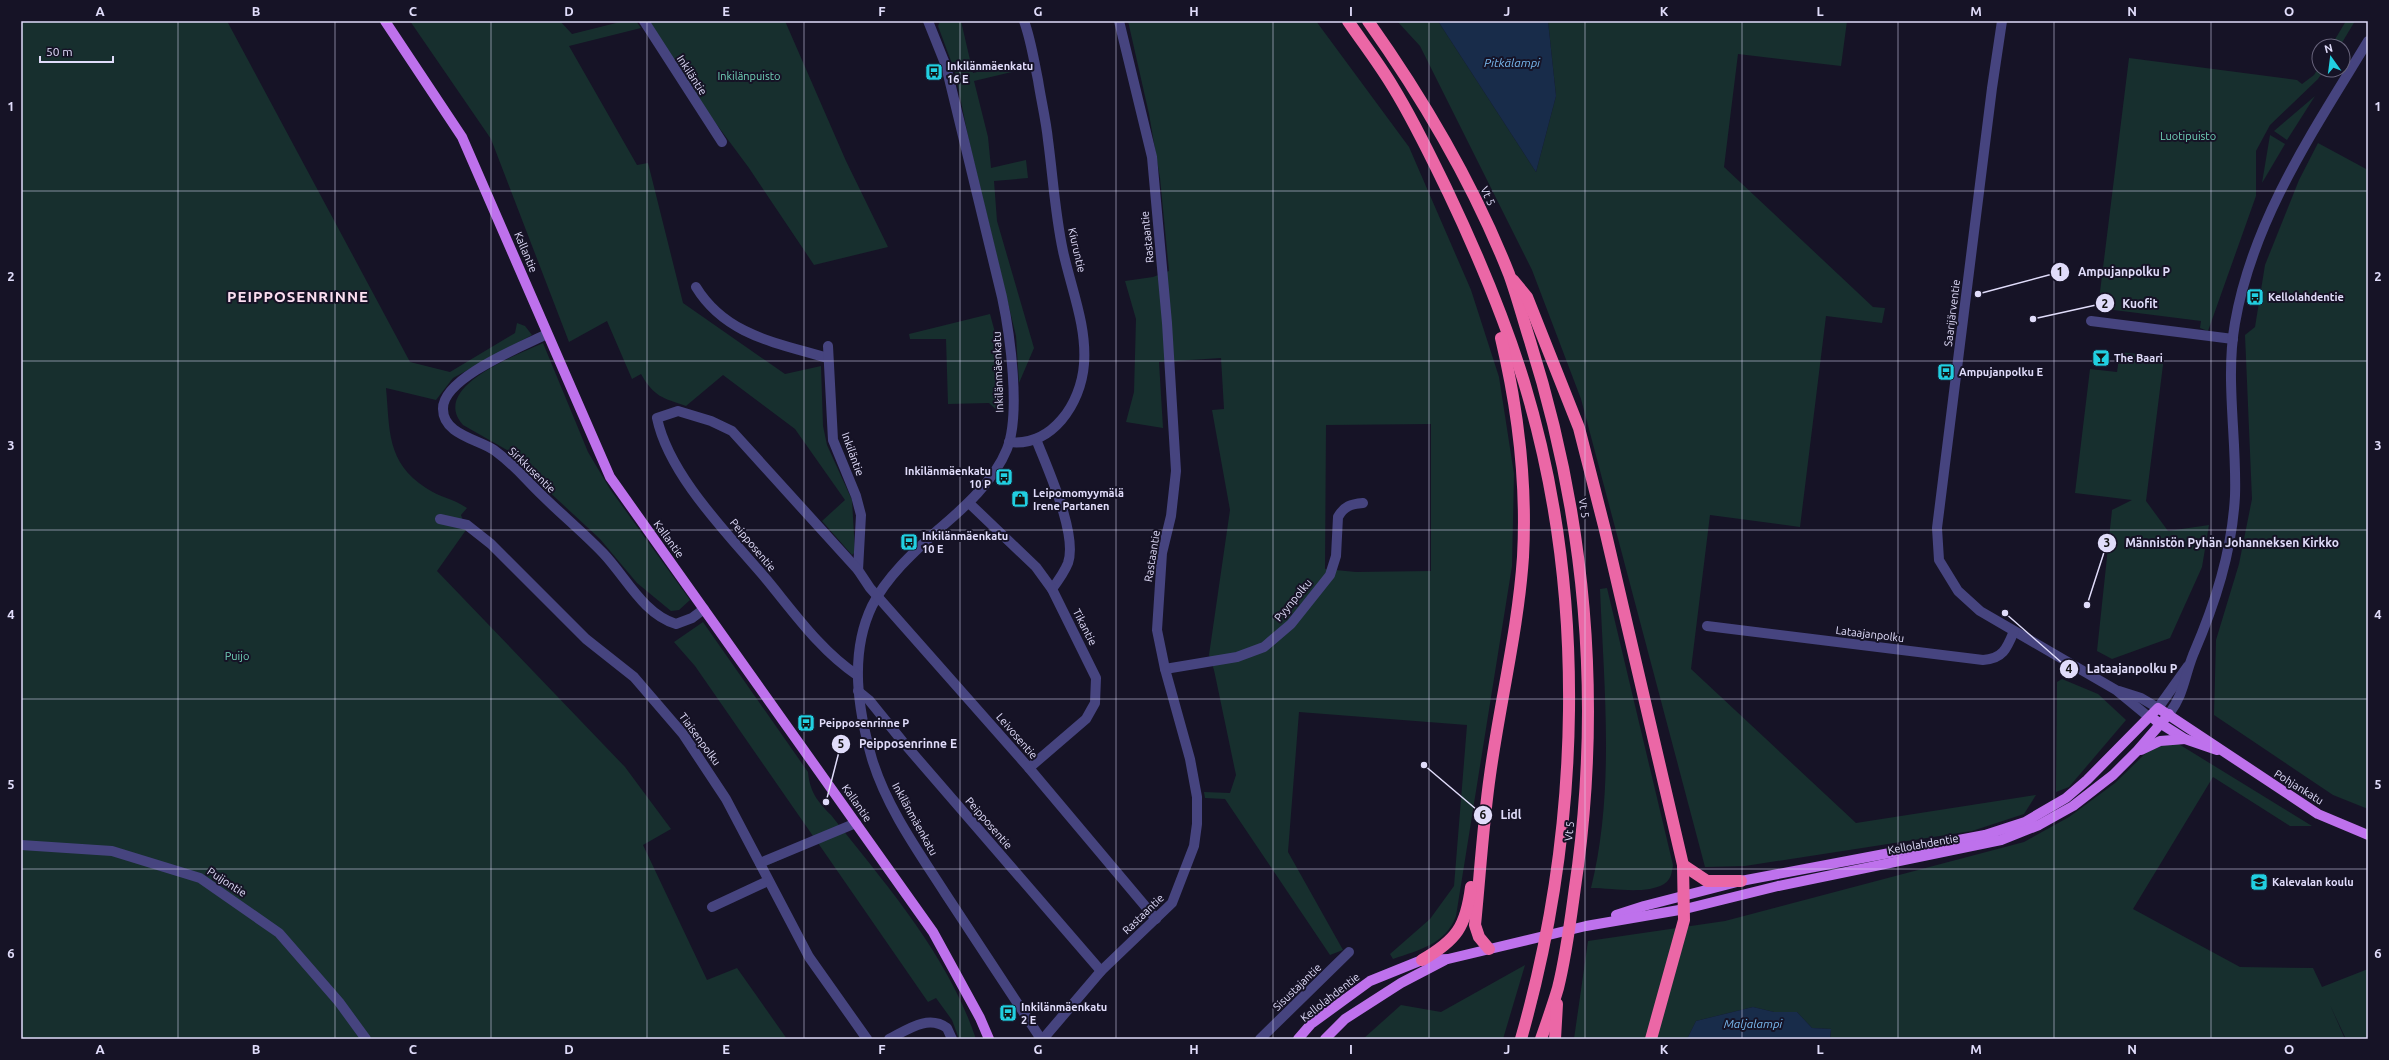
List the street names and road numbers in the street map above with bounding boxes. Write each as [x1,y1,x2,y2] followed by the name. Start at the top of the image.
[675,53,709,97] street label: Inkiläntie
[1478,184,1498,208] street label: Vt 5
[1138,210,1156,264] street label: Rastaantie
[1066,226,1088,274] street label: Kiuruntie
[512,230,540,274] street label: Kallantie
[1942,279,1962,347] street label: Saarijärventie
[991,331,1005,413] street label: Inkilänmäenkatu
[840,431,866,477] street label: Inkiläntie
[506,445,558,495] street label: Sirkkusentie
[1577,497,1591,519] street label: Vt 5
[728,516,778,574] street label: Peipposentie
[651,518,687,560] street label: Kallantie
[1142,529,1162,583] street label: Rastaantie
[1272,576,1314,624] street label: Pyynpolku
[1071,607,1099,647] street label: Tikantie
[1835,624,1905,644] street label: Lataajanpolku
[677,710,723,768] street label: Tiaisenpolku
[994,711,1040,761] street label: Leivosentie
[2272,767,2326,807] street label: Pohjankatu
[890,780,940,858] street label: Inkilänmäenkatu
[840,782,874,824] street label: Kallantie
[963,795,1015,851] street label: Peipposentie
[1562,820,1576,842] street label: Vt 5
[1887,832,1959,856] street label: Kellolahdentie
[205,865,249,899] street label: Puijontie
[1120,892,1166,936] street label: Rastaantie
[1271,961,1323,1013] street label: Sisustajantie
[1298,970,1362,1024] street label: Kellolahdentie

